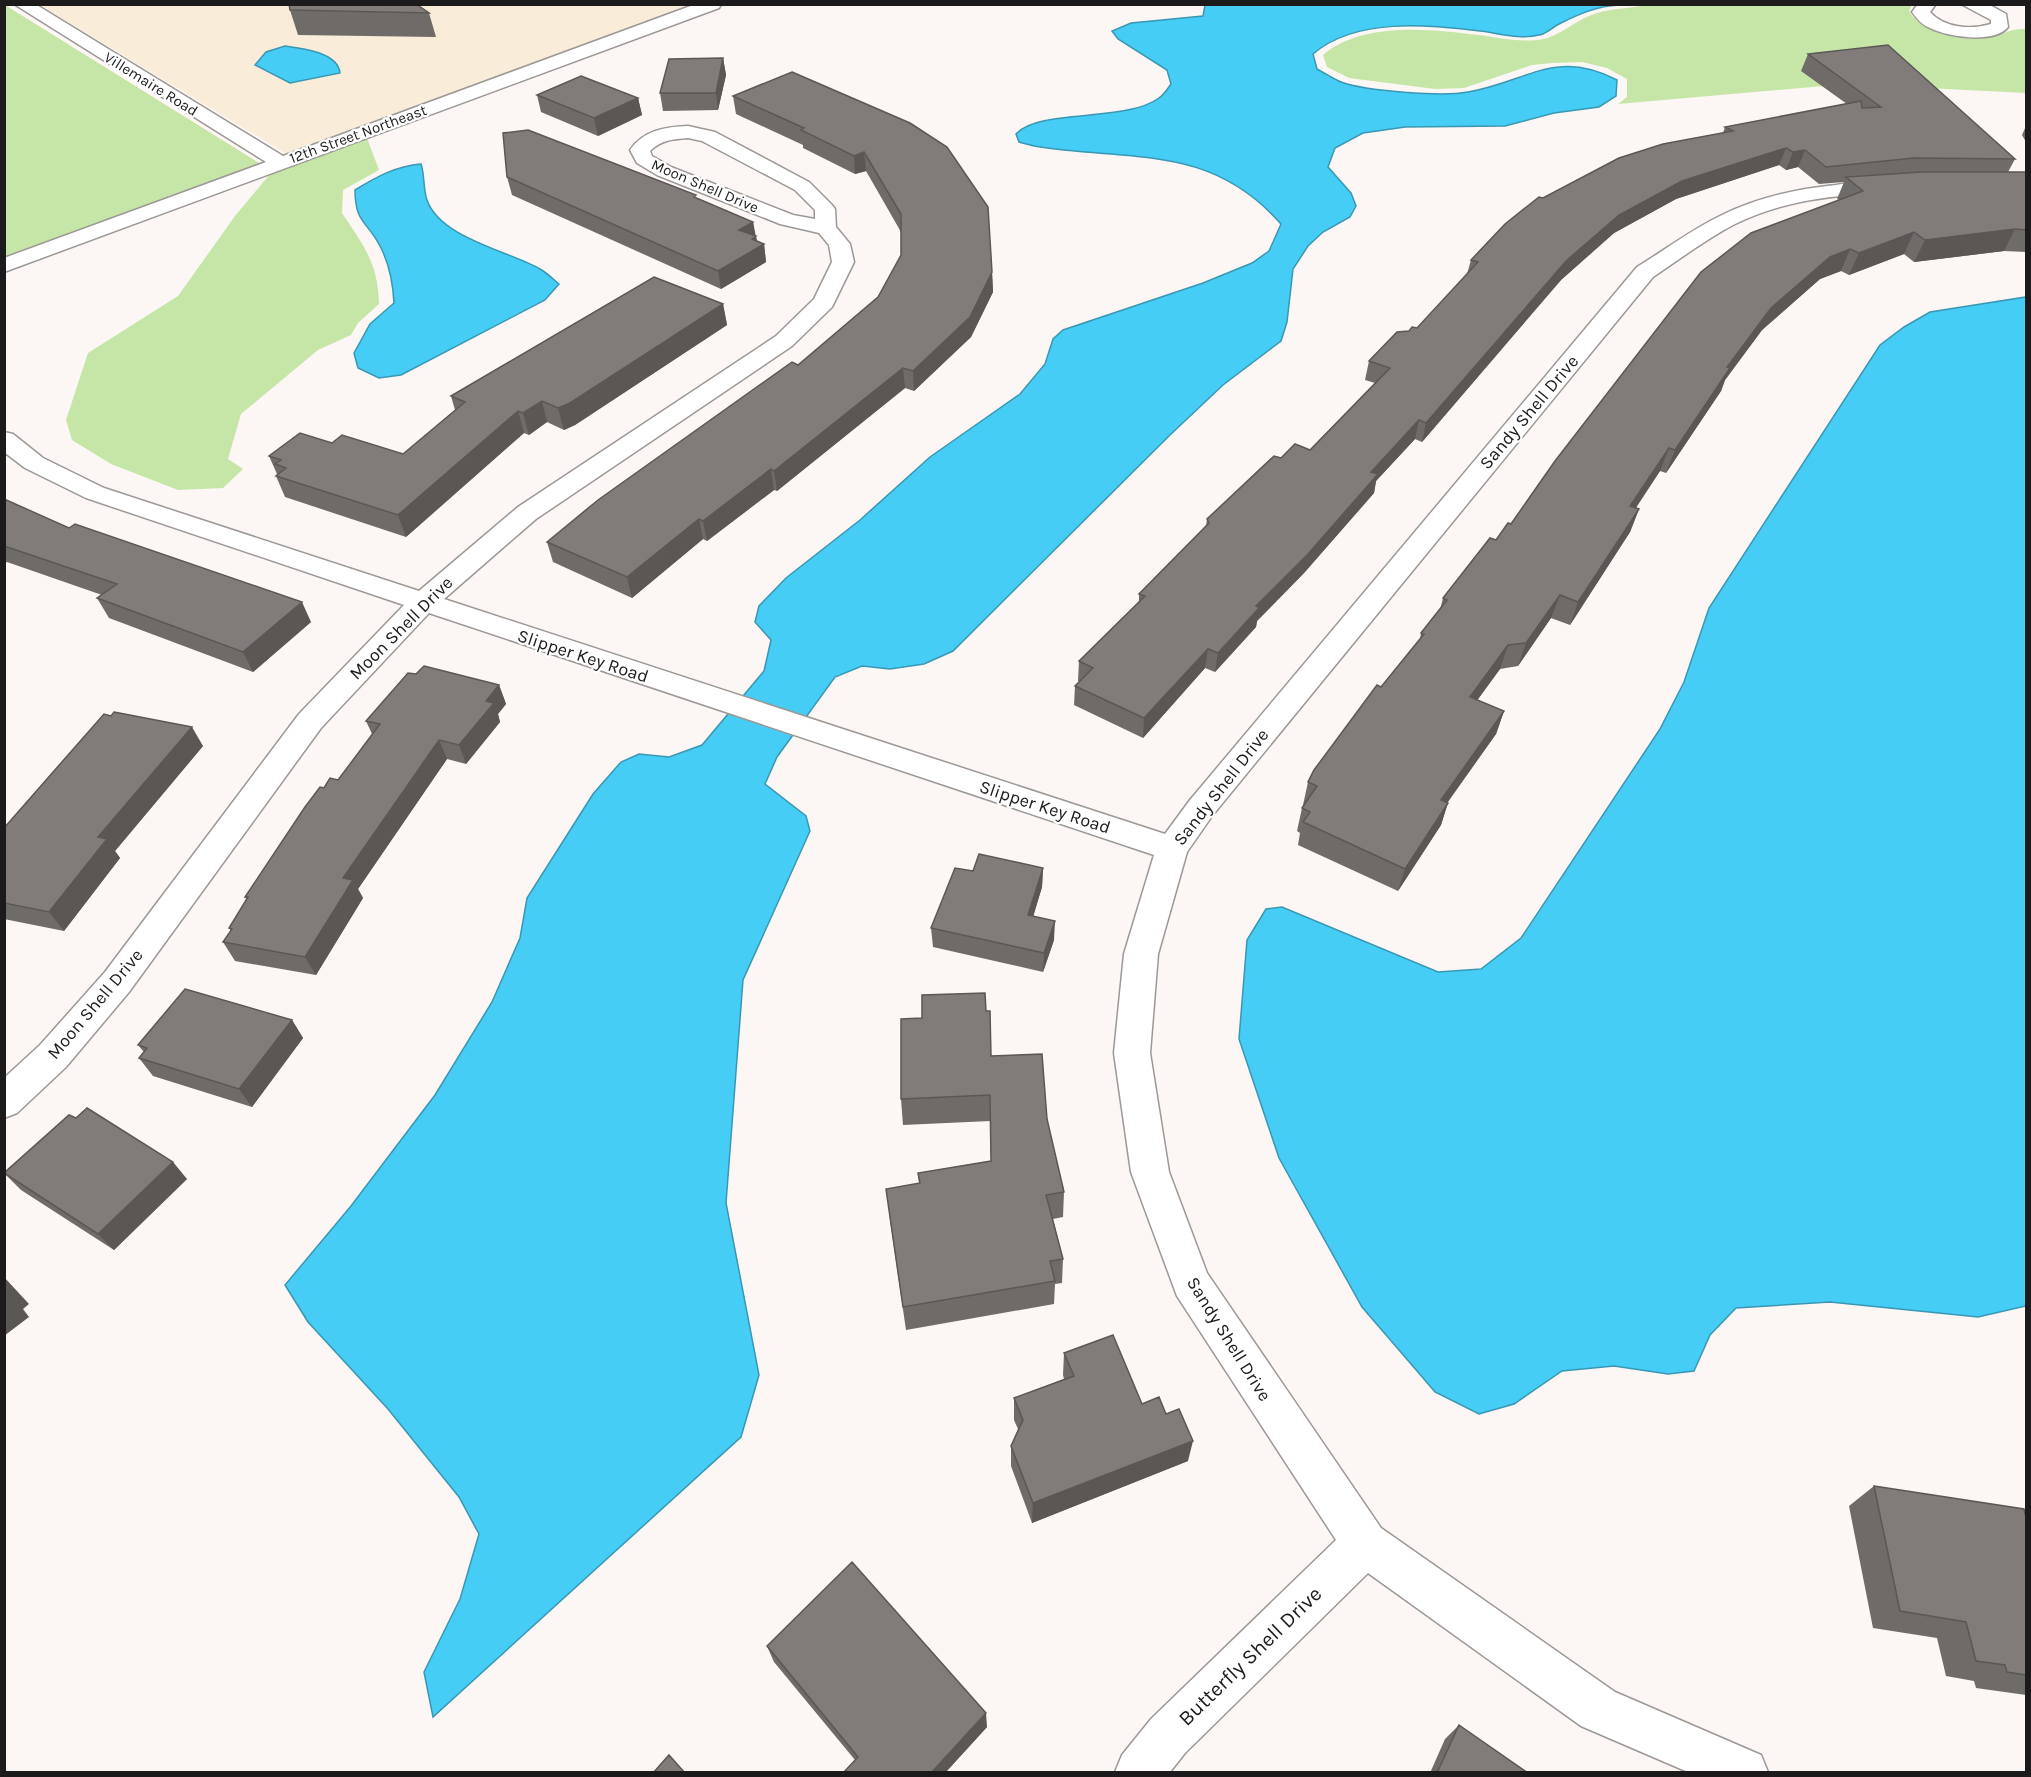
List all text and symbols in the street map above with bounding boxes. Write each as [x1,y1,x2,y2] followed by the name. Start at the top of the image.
[101,48,201,120] street label: Villemaire Road
[287,101,429,167] street label: 12th Street Northeast
[649,155,761,217] street label: Moon Shell Drive
[1475,350,1583,474] street label: Sandy Shell Drive
[345,572,457,684] street label: Moon Shell Drive
[515,624,651,688] street label: Slipper Key Road
[1169,724,1273,850] street label: Sandy Shell Drive
[977,775,1113,839] street label: Slipper Key Road
[42,944,148,1064] street label: Moon Shell Drive
[1182,1273,1276,1405] street label: Sandy Shell Drive
[1173,1581,1327,1731] street label: Butterfly Shell Drive

